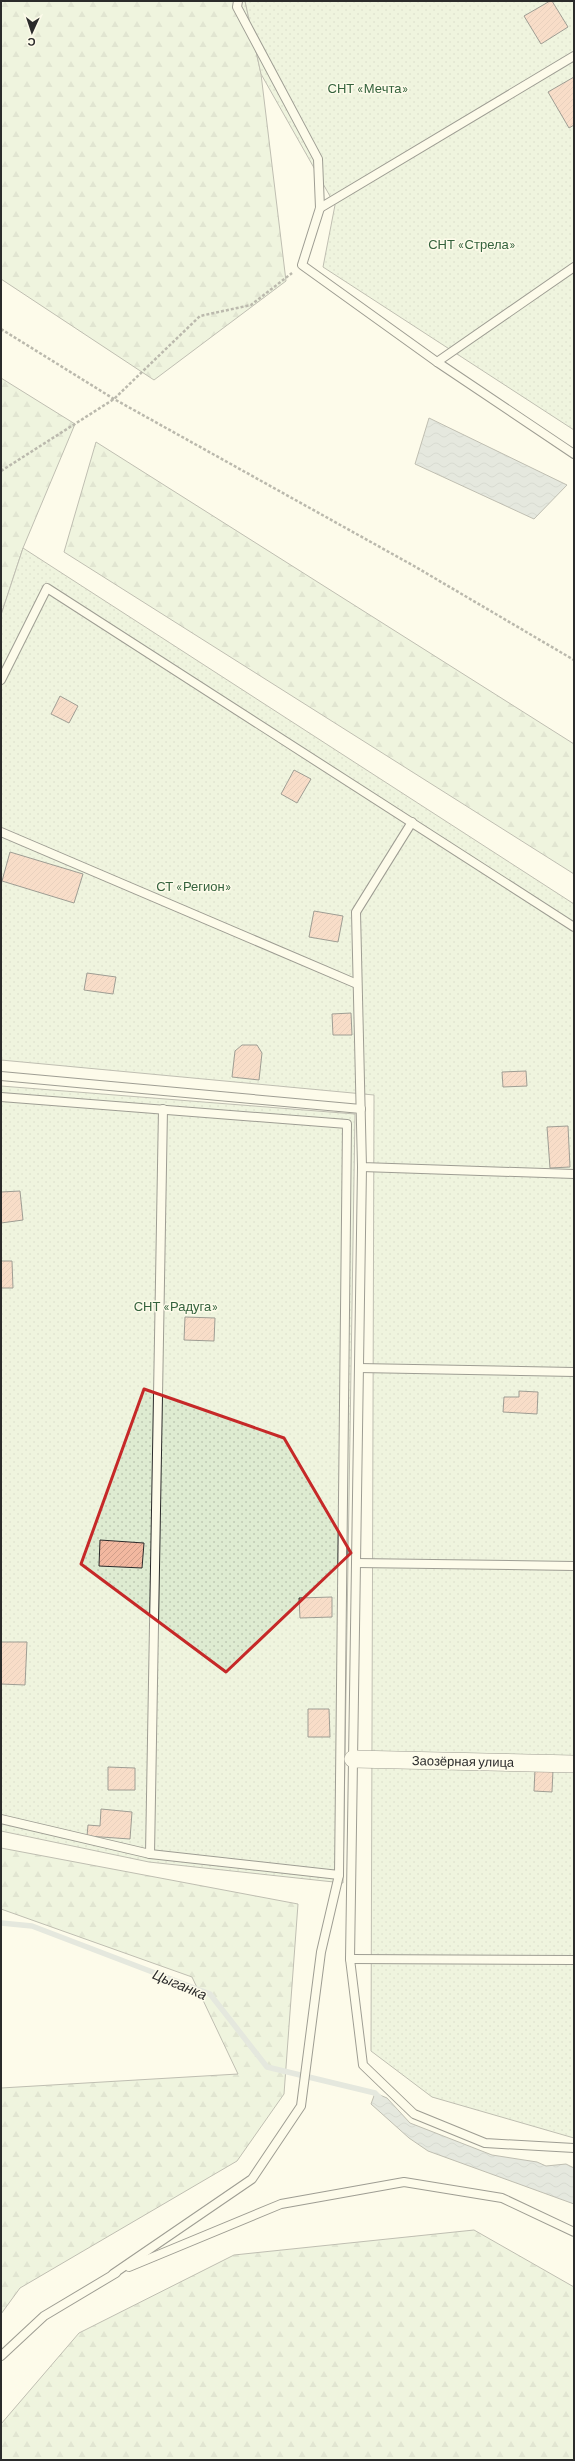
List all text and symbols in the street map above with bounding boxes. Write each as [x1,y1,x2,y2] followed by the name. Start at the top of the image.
[12,12,52,52] north arrow
[27,36,36,49] text: С
[328,80,408,96] park label: СНТ «Мечта»
[428,236,516,252] park label: СНТ «Стрела»
[156,878,232,894] park label: СТ «Регион»
[134,1298,218,1314] park label: СНТ «Радуга»
[412,1752,515,1770] street label: Заозёрная улица
[150,1965,210,2003] water label: Цыганка

